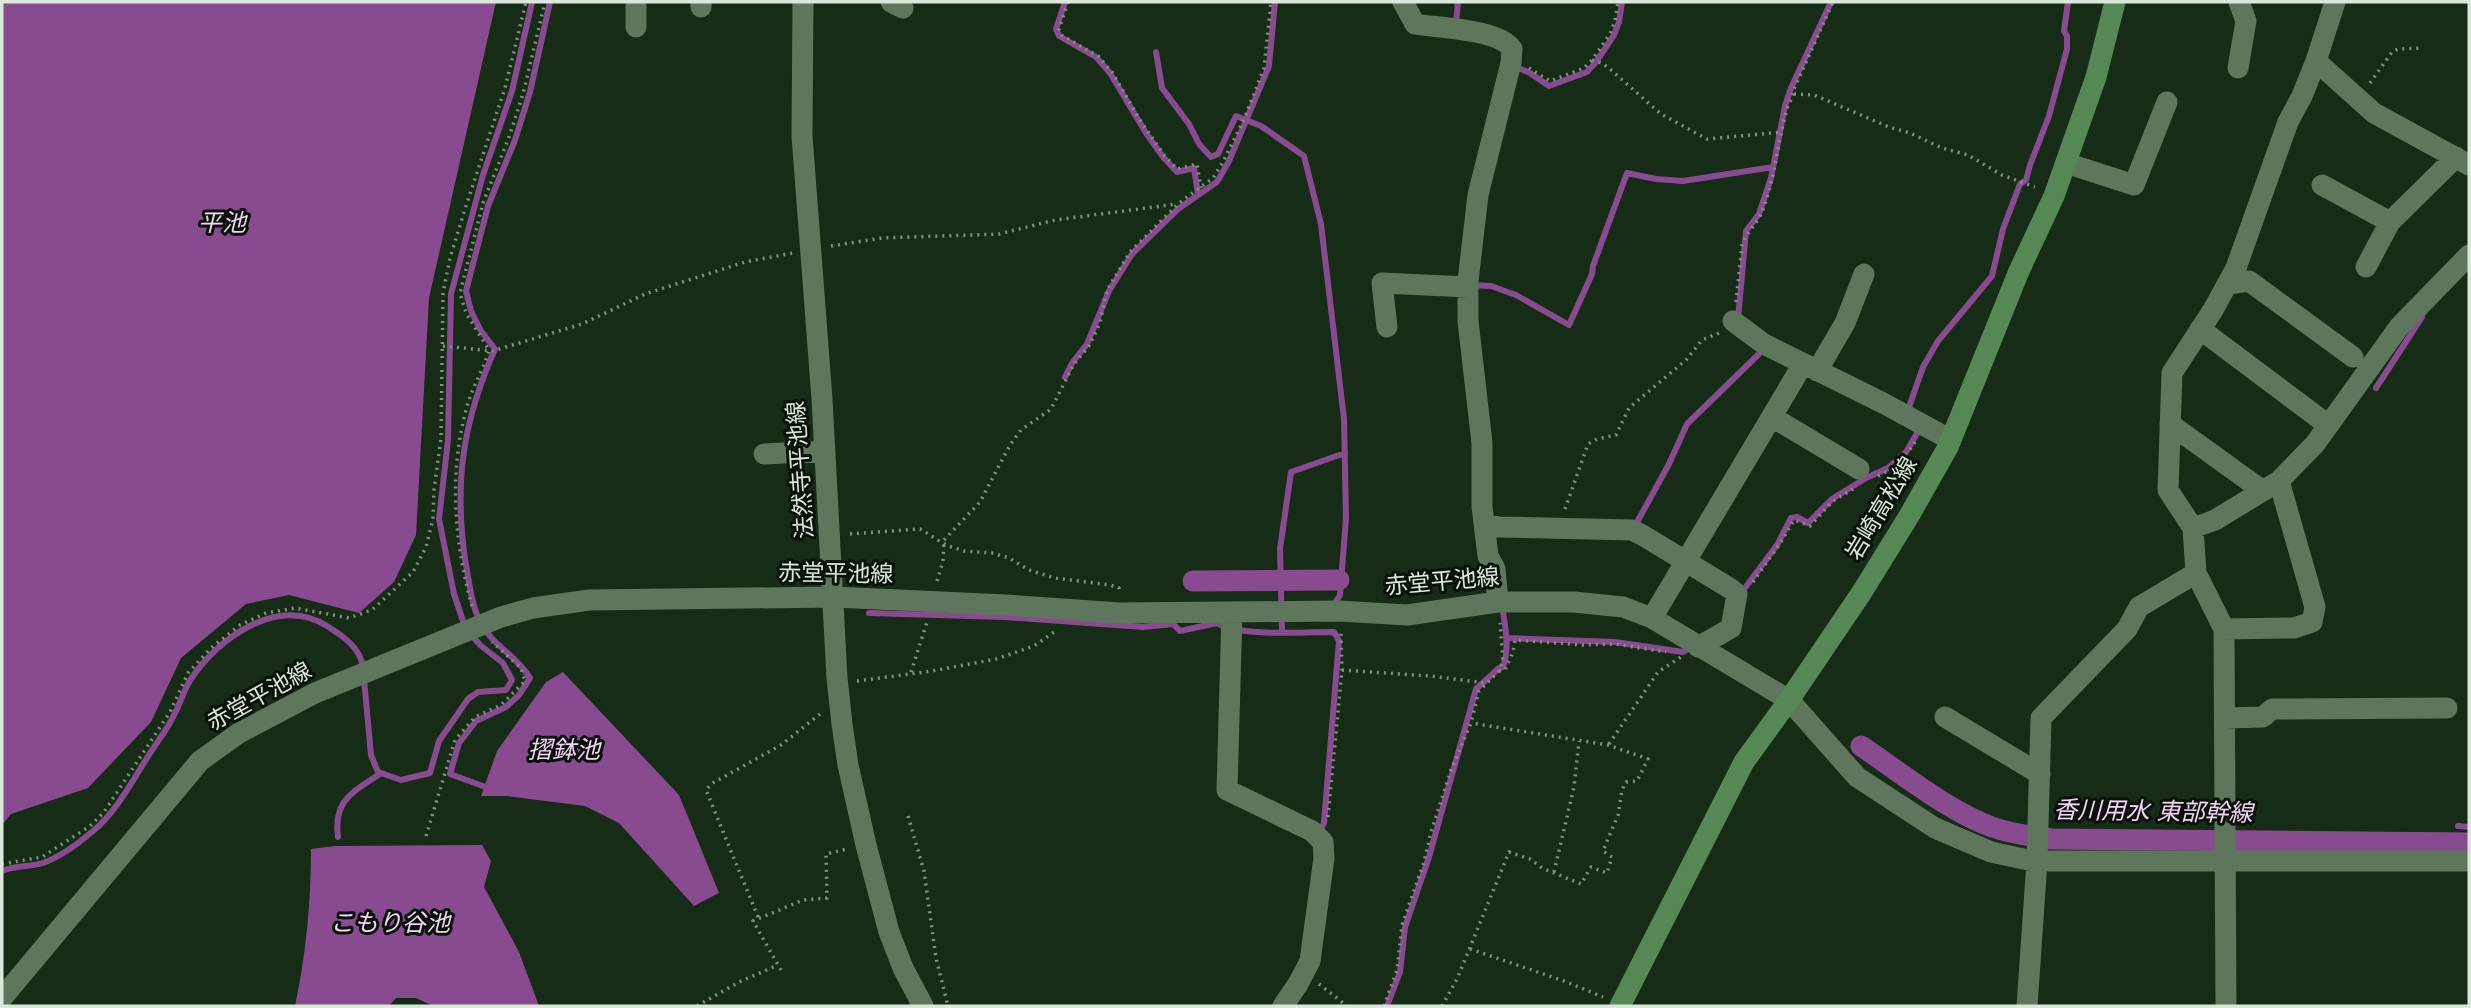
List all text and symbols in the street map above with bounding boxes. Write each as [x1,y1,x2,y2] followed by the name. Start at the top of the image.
[198,206,248,239] water label: 平池
[779,400,821,540] street label: 法然寺平池線
[1838,450,1924,566] street label: 岩崎高松線
[778,556,894,590] street label: 赤堂平池線
[1383,560,1501,602] street label: 赤堂平池線
[201,654,317,738] street label: 赤堂平池線
[528,733,602,766] water label: 摺鉢池
[2053,793,2256,829] water label: 香川用水 東部幹線
[330,906,452,939] water label: こもり谷池

